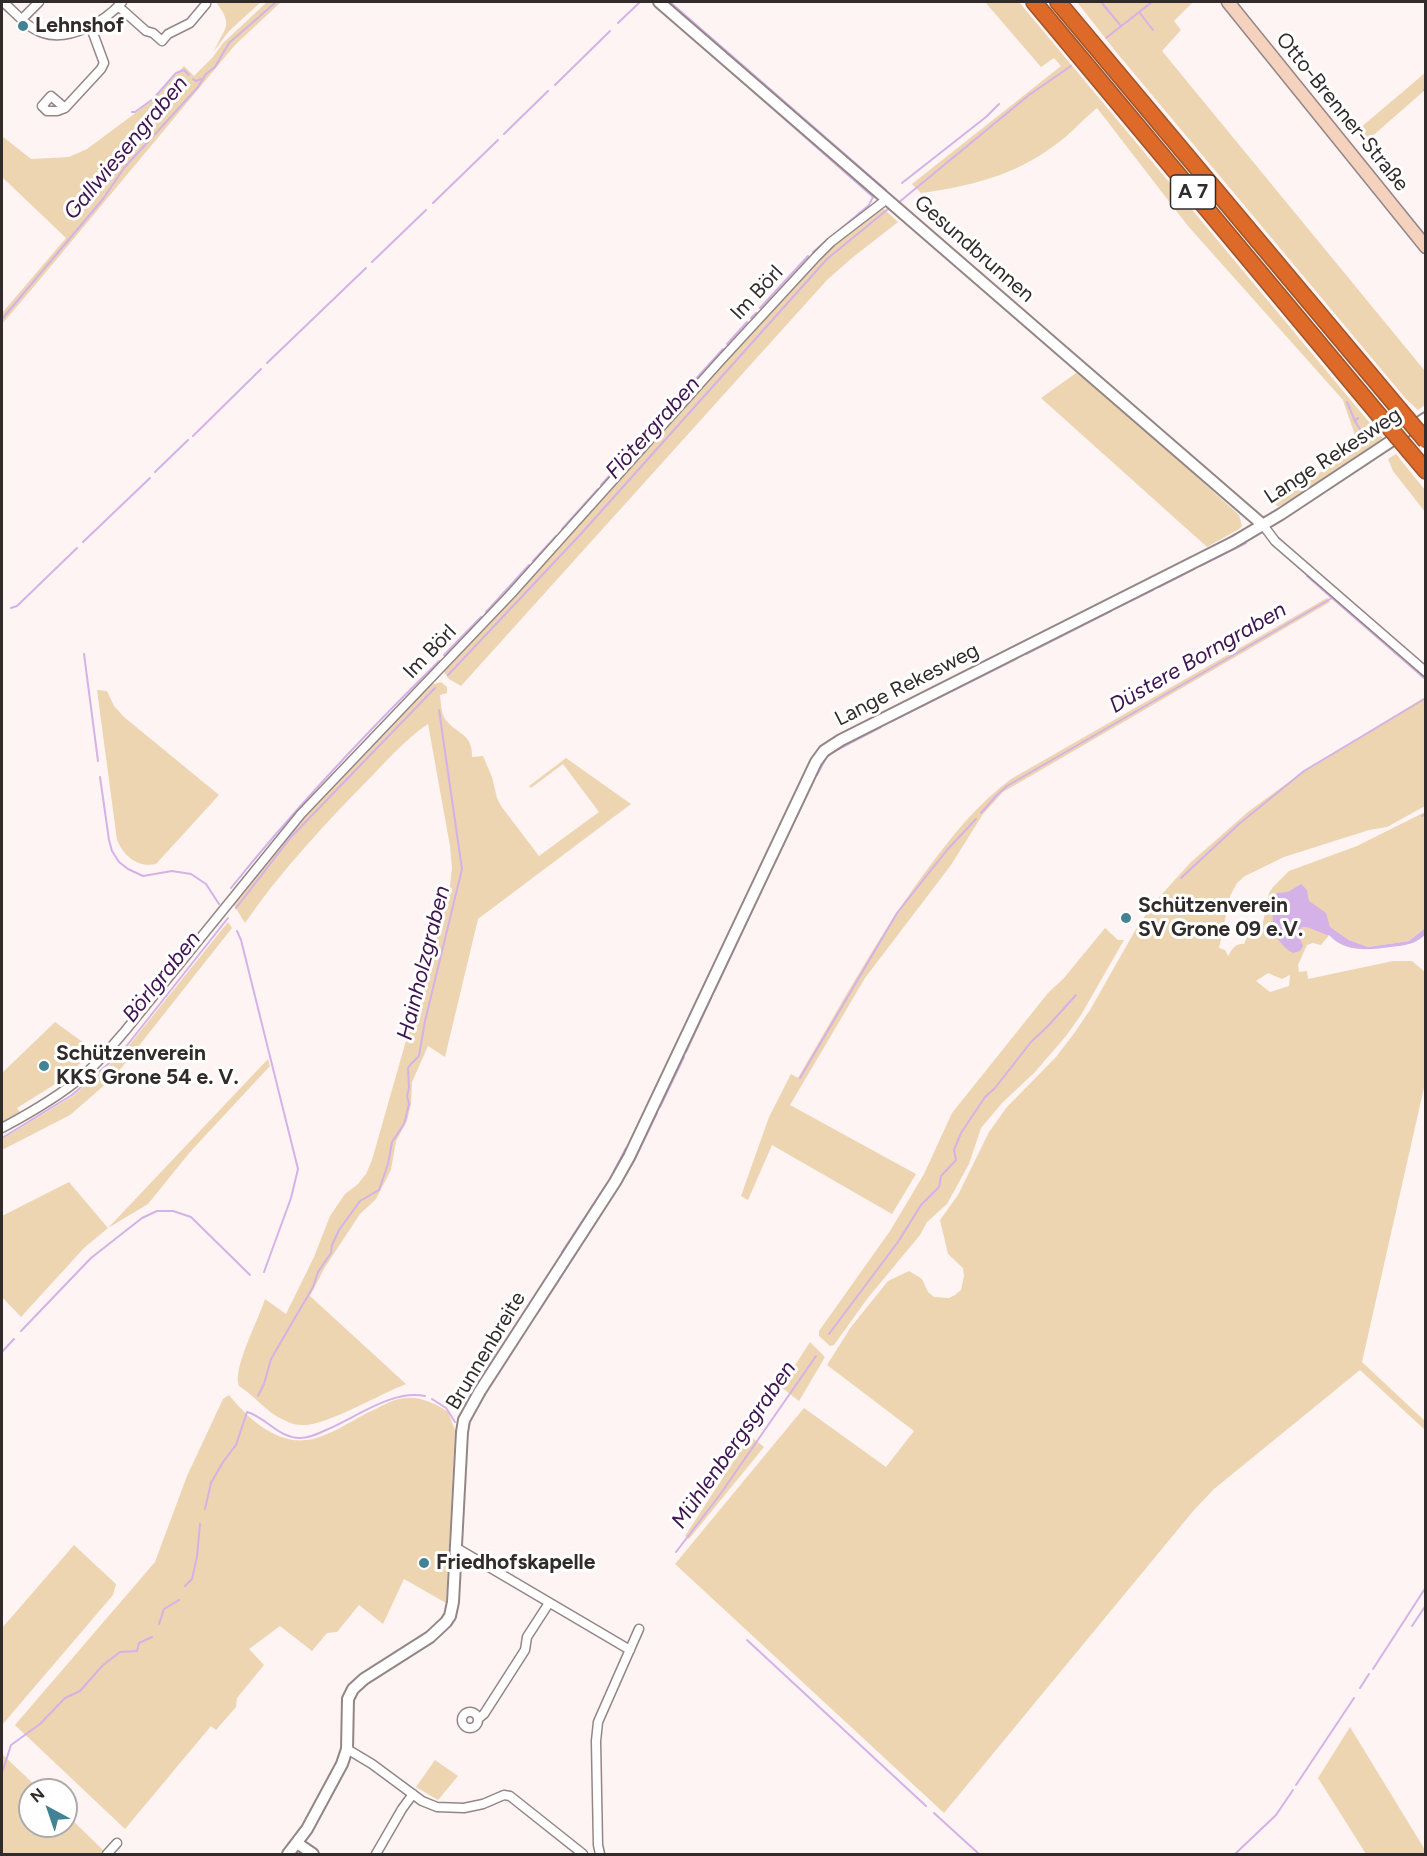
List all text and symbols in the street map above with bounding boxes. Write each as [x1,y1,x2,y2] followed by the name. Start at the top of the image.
[35,13,124,39] place label: Lehnshof
[16,19,30,33] marker: Lehnshof
[1270,27,1414,197] street label: Otto-Brenner-Straße
[58,71,194,225] water label: Gallwiesengraben
[1170,175,1216,209] road number: A 7
[909,190,1039,308] street label: Gesundbrunnen
[725,260,789,326] street label: Im Börl
[600,372,706,484] water label: Flötergraben
[1260,402,1406,510] street label: Lange Rekesweg
[1105,597,1291,719] water label: Düstere Borngraben
[398,620,462,684] street label: Im Börl
[831,638,983,732] street label: Lange Rekesweg
[392,883,456,1043] water label: Hainholzgraben
[1138,893,1303,943] place label: Schützenverein SV Grone 09 e.V.
[1119,911,1133,925] marker: Schützenverein SV Grone 09 e.V.
[117,926,207,1028] water label: Börlgraben
[56,1041,239,1091] place label: Schützenverein KKS Grone 54 e. V.
[37,1059,51,1073] marker: Schützenverein KKS Grone 54 e. V.
[441,1287,531,1415] street label: Brunnenbreite
[666,1356,802,1534] water label: Mühlenbergsgraben
[436,1550,595,1576] place label: Friedhofskapelle
[417,1556,431,1570] marker: Friedhofskapelle
[18,1778,78,1838] north arrow
[27,1784,48,1807] text: N

